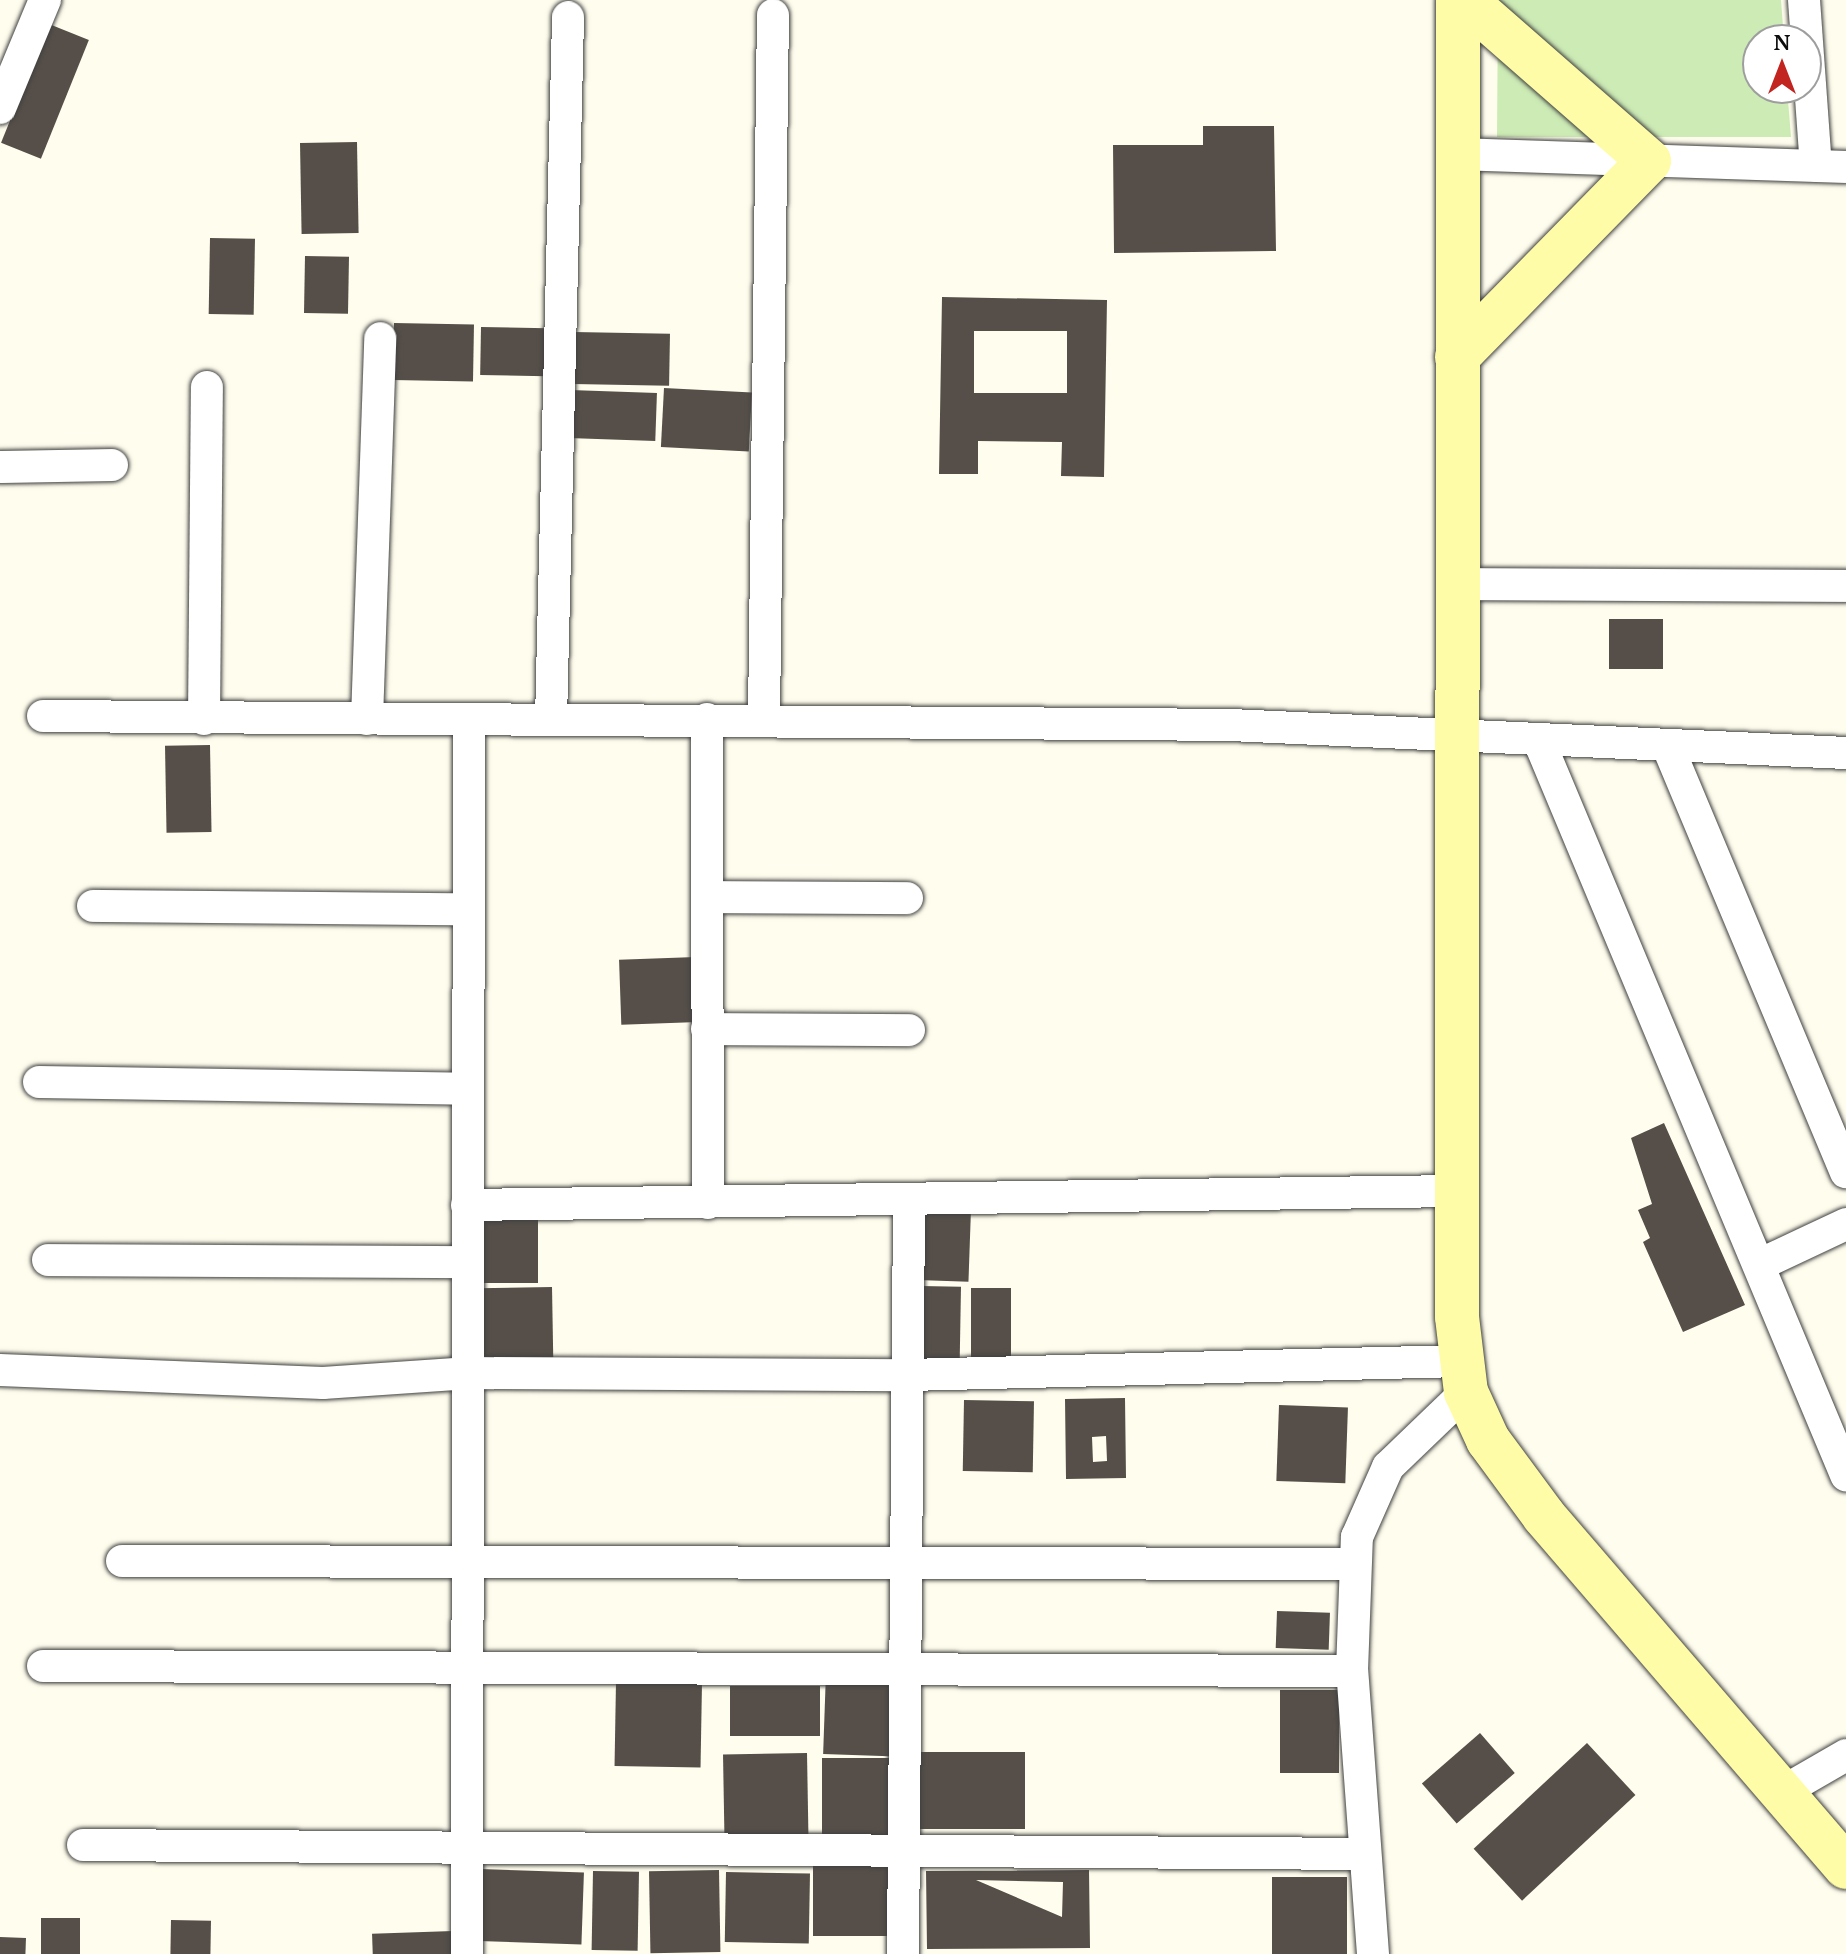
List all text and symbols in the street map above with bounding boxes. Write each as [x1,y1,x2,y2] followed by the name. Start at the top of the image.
[1742,24,1822,104] north arrow
[1774,27,1790,56] text: N

